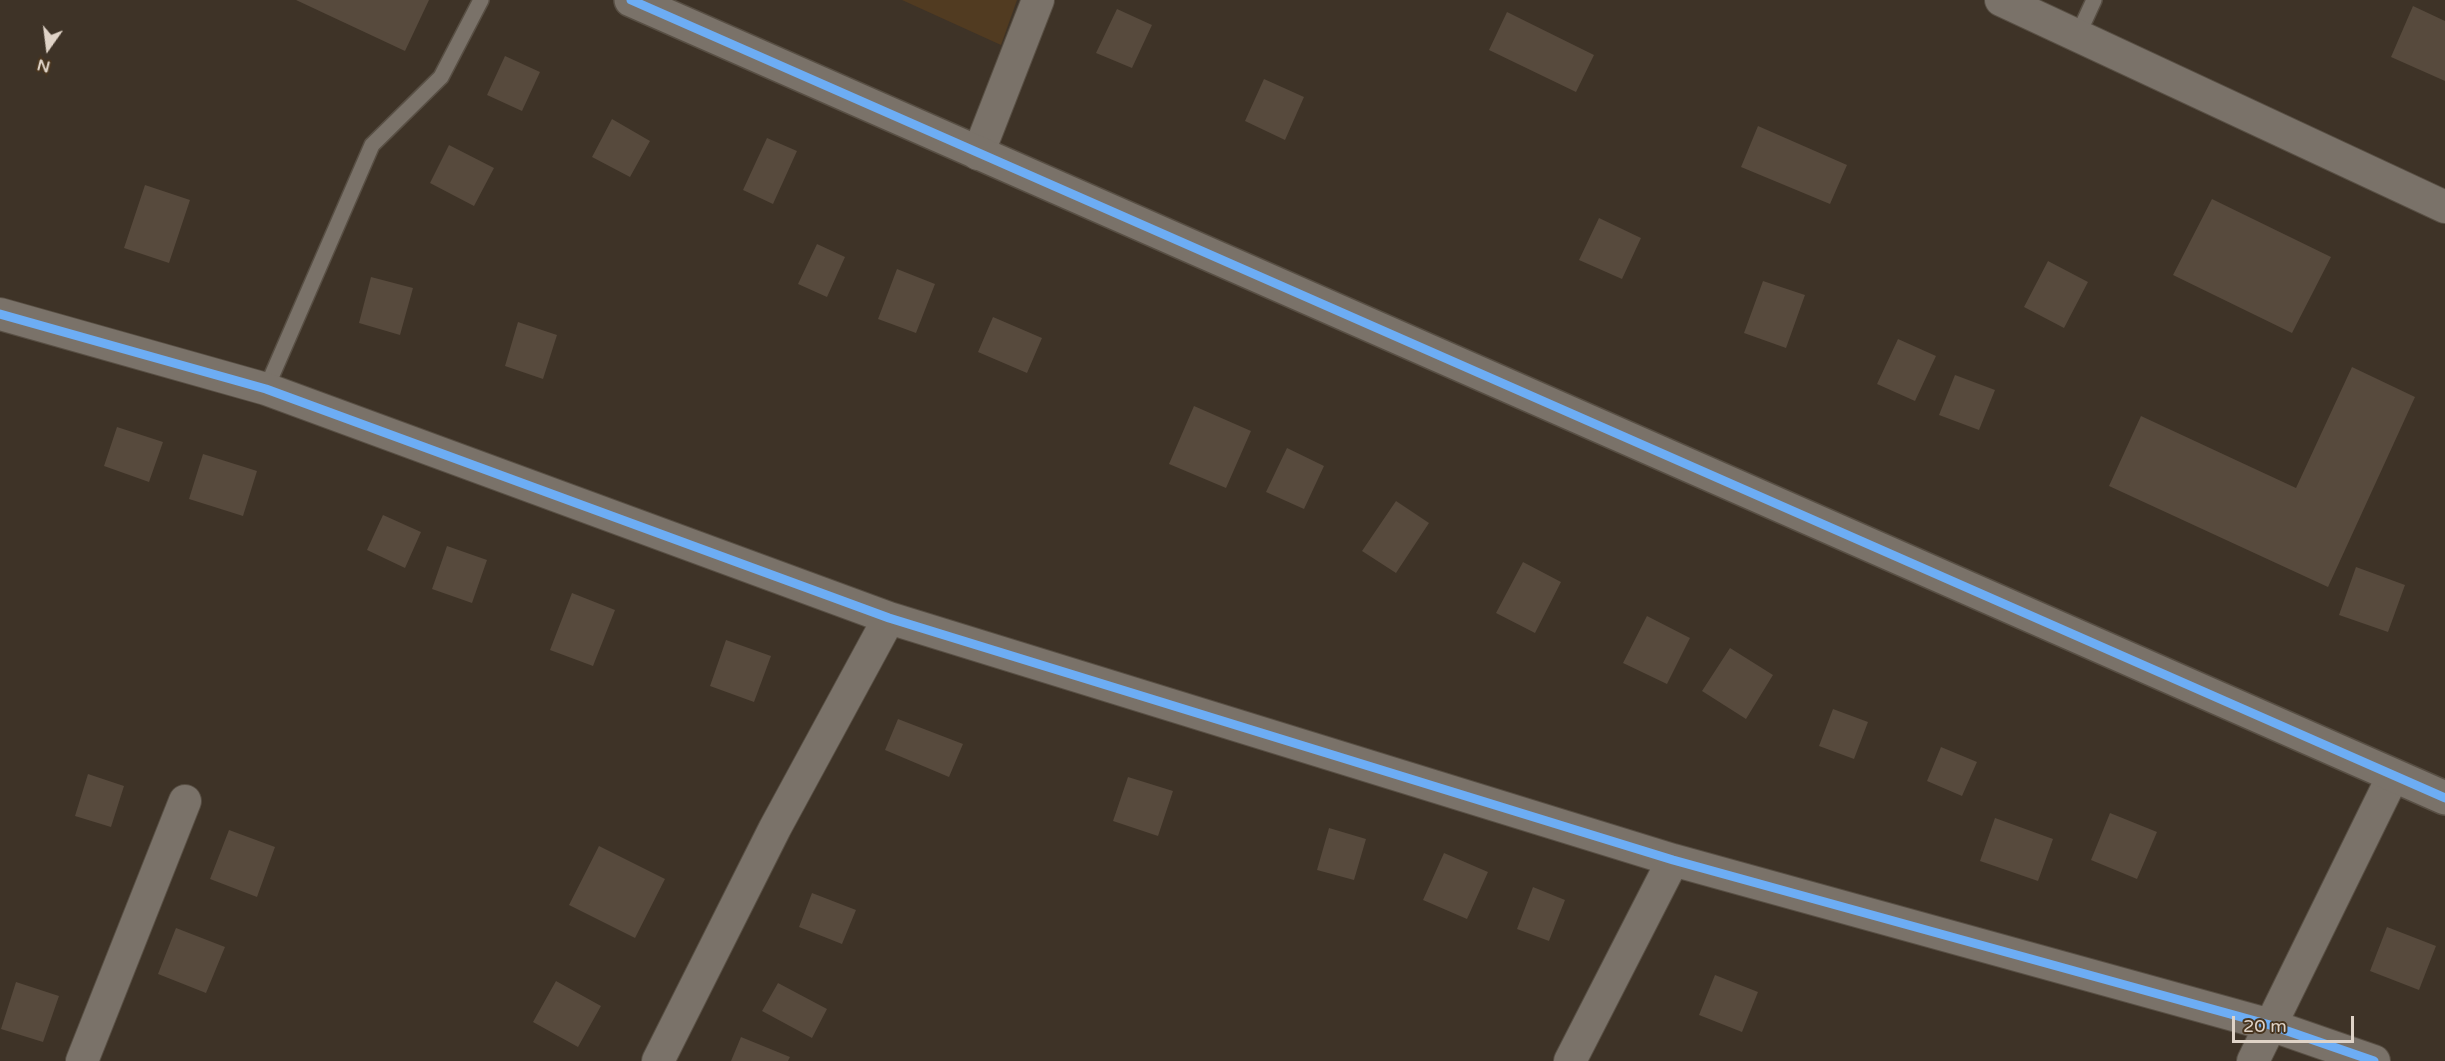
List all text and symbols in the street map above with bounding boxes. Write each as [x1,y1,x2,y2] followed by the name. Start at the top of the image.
[18,18,78,78] north arrow
[35,54,52,77] text: N
[2235,1004,2356,1042] scale bar
[2243,1015,2287,1037] text: 20 m

